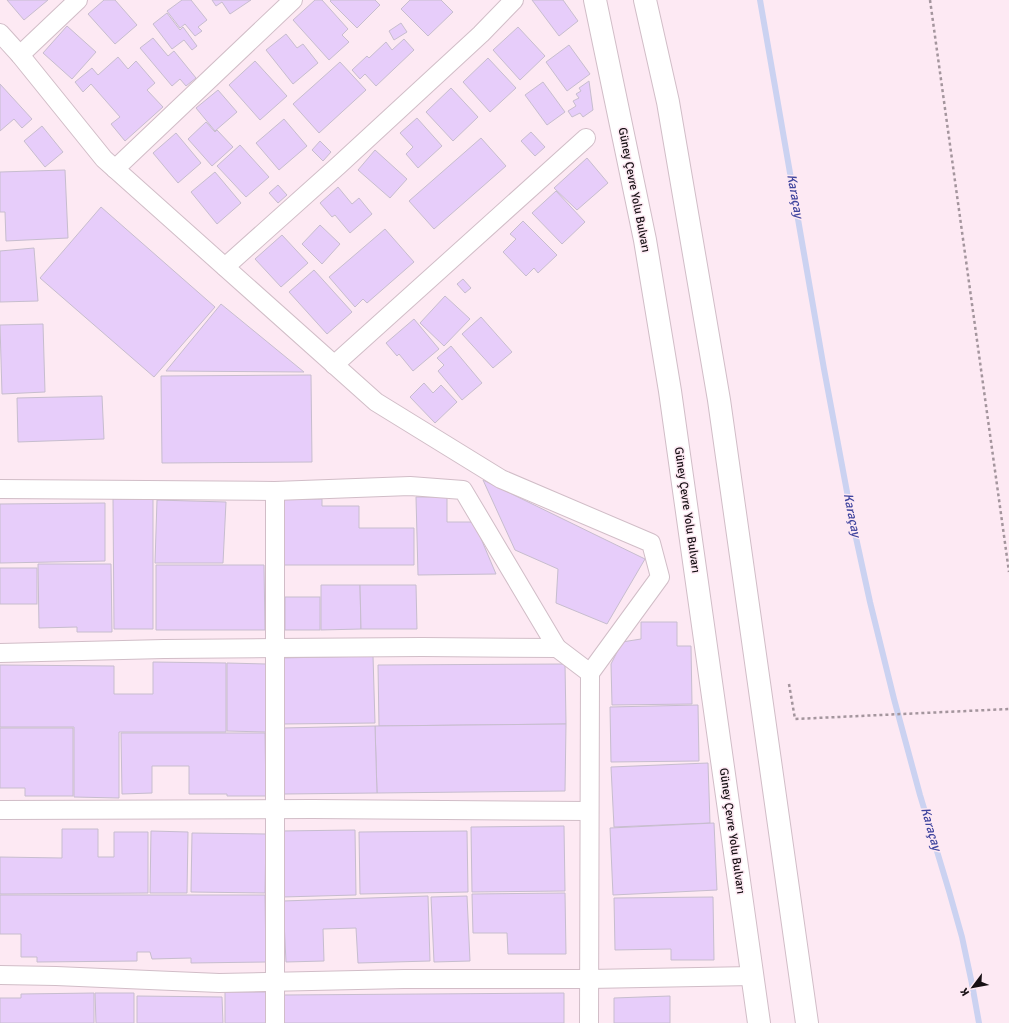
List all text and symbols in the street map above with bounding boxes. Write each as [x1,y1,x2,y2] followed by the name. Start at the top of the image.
[615,126,653,254] street label: Güney Çevre Yolu Bulvarı
[783,173,807,221] water label: Karaçay
[671,446,703,574] street label: Güney Çevre Yolu Bulvarı
[840,492,864,540] water label: Karaçay
[716,767,748,895] street label: Güney Çevre Yolu Bulvarı
[917,806,945,854] water label: Karaçay
[953,967,993,1007] north arrow
[958,986,972,998] text: K

